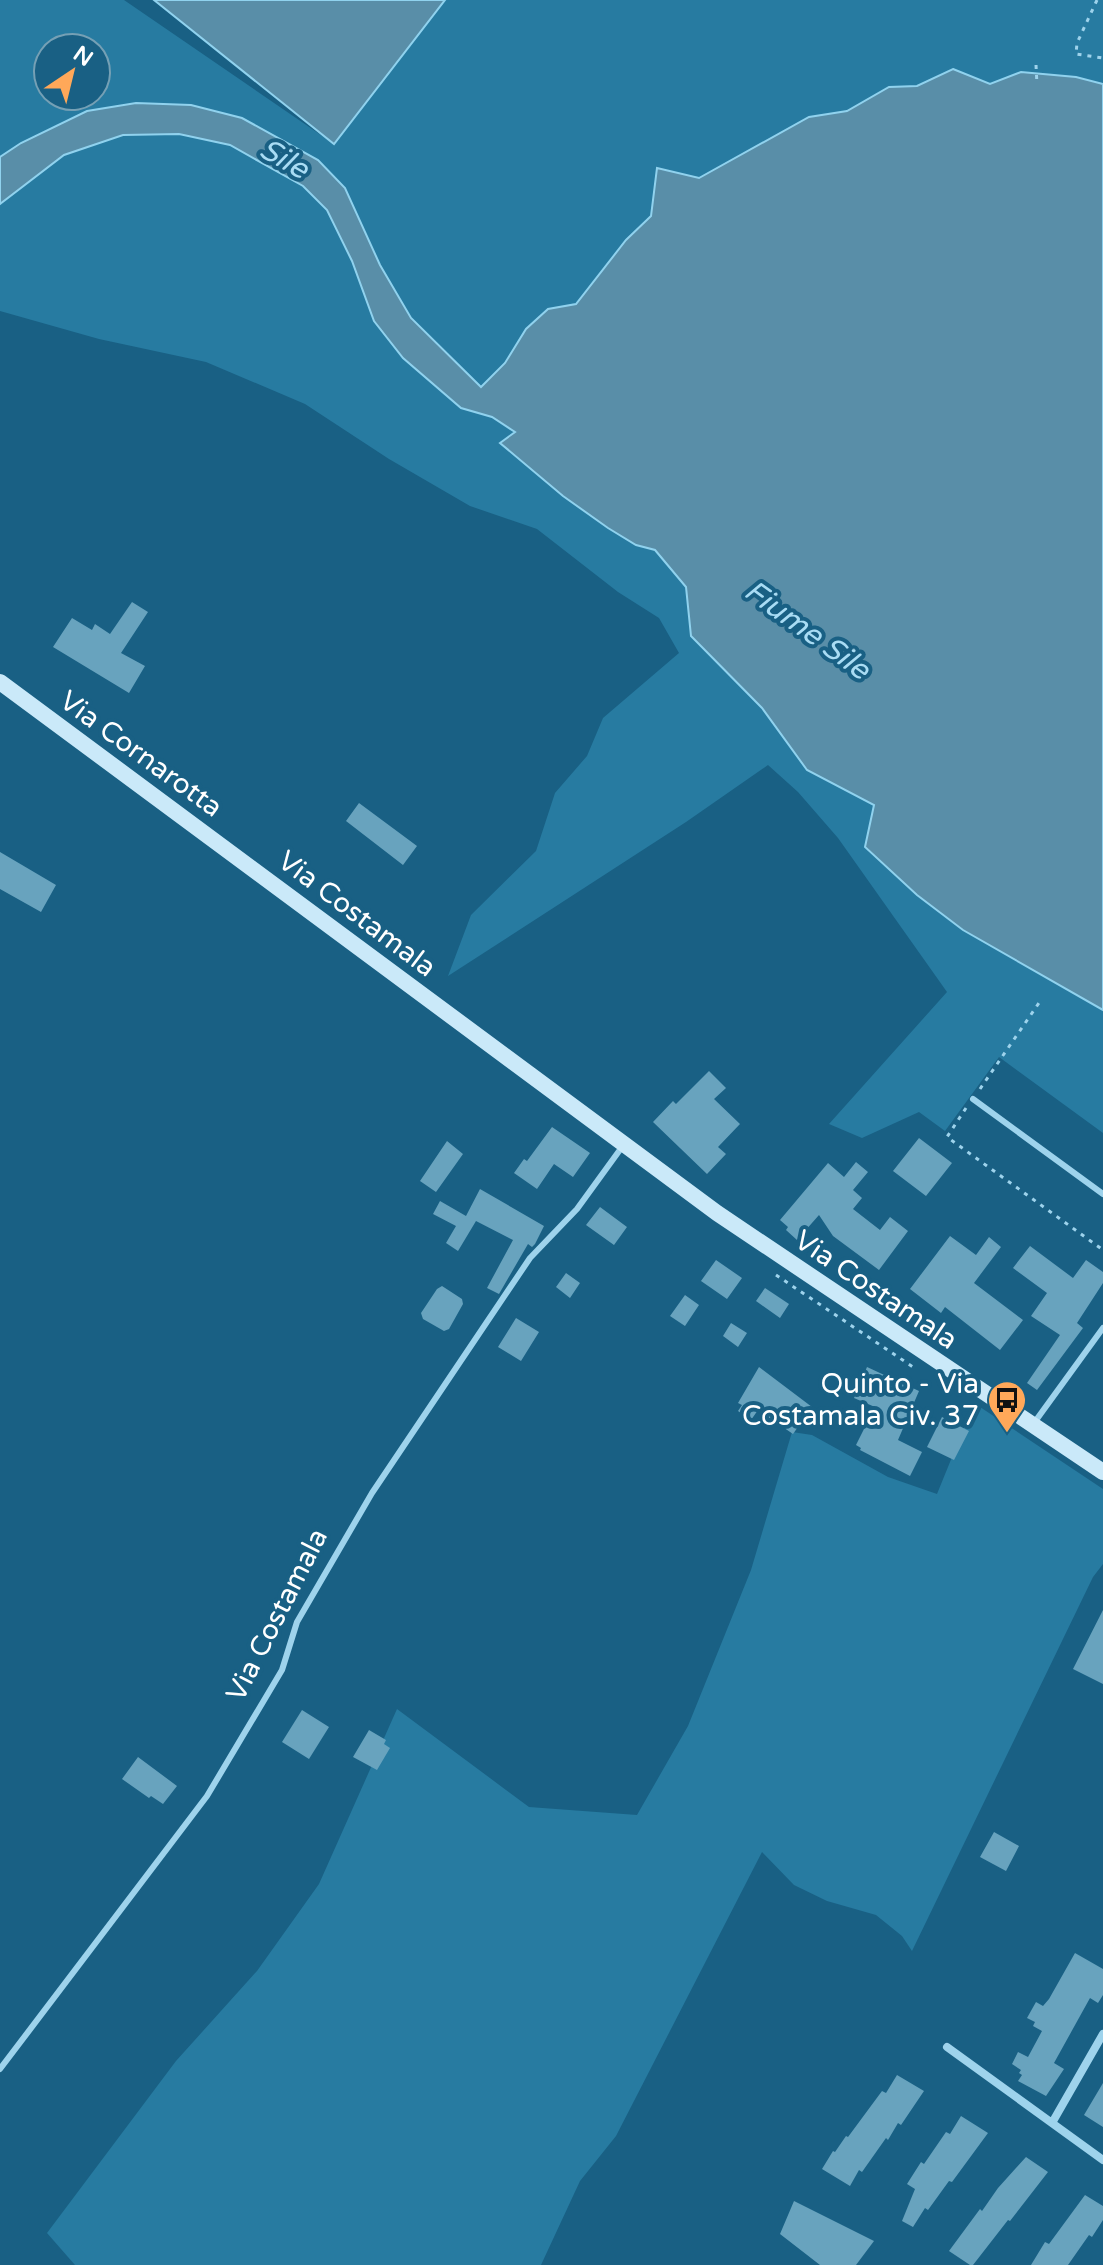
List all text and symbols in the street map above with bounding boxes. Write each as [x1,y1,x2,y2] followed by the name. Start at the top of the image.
[32,32,112,112] north arrow
[68,41,98,72] text: N
[253,130,317,189] water label: Sile
[737,572,879,689] water label: Fiume Sile
[53,684,229,824] street label: Via Cornarotta
[271,844,443,984] street label: Via Costamala
[788,1223,964,1357] street label: Via Costamala
[742,1367,979,1433] place label: Quinto - Via Costamala Civ. 37
[986,1379,1028,1434] bus stop icon: Quinto - Via Costamala Civ. 37
[219,1523,335,1707] street label: Via Costamala

